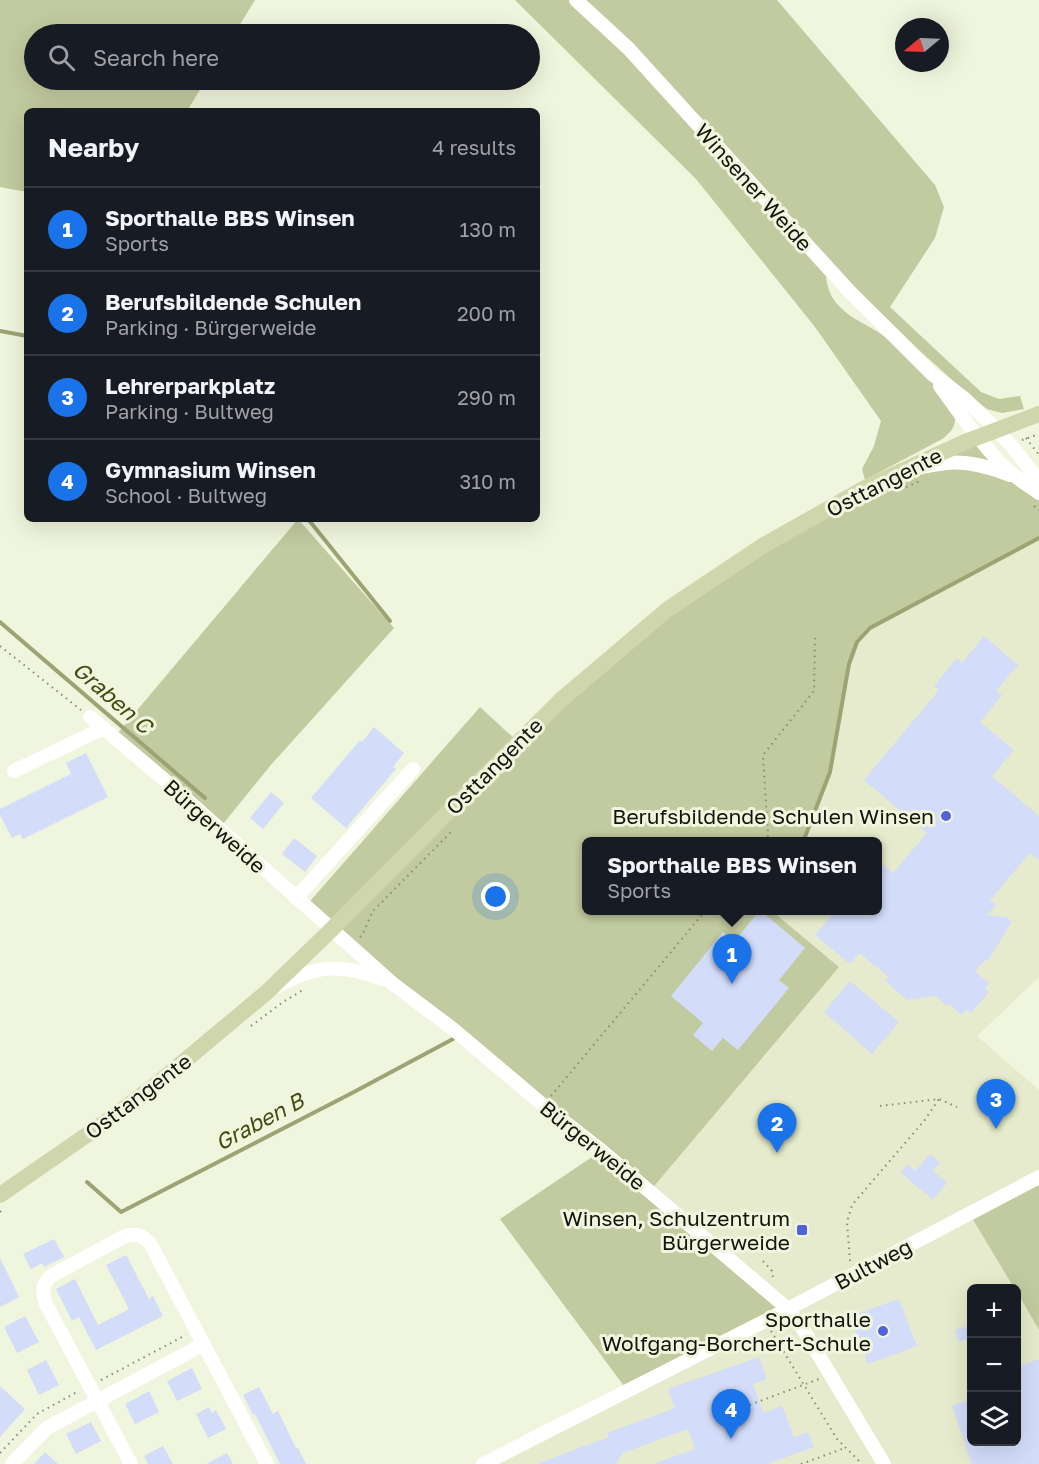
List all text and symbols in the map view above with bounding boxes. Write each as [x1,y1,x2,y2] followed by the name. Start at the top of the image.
[895,18,949,72] north arrow
[24,24,540,90] search box
[45,41,78,74] icon: search
[93,44,219,71] text: Search here
[690,118,818,256] street label: Winsener Weide
[48,132,139,163] text: Nearby
[432,135,516,159] text: 4 results
[105,204,355,231] text: Sporthalle BBS Winsen
[62,217,73,241] text: 1
[460,217,516,241] text: 130 m
[105,231,169,255] text: Sports
[105,288,361,315] text: Berufsbildende Schulen
[61,301,74,325] text: 2
[457,301,516,325] text: 200 m
[105,315,316,339] text: Parking · Bürgerweide
[105,372,275,399] text: Lehrerparkplatz
[61,385,74,409] text: 3
[457,385,516,409] text: 290 m
[105,399,274,423] text: Parking · Bultweg
[822,442,946,522] street label: Osttangente
[105,456,316,483] text: Gymnasium Winsen
[61,469,74,493] text: 4
[460,469,516,493] text: 310 m
[105,483,267,507] text: School · Bultweg
[68,655,160,740] water label: Graben C
[440,712,548,820] street label: Osttangente
[159,773,271,879] street label: Bürgerweide
[612,803,934,829] place label: Berufsbildende Schulen Winsen
[939,809,953,823] marker: Berufsbildende Schulen Winsen
[582,837,882,915] popup
[607,851,857,878] text: Sporthalle BBS Winsen
[607,878,671,902] text: Sports
[481,882,510,911] your location
[712,934,752,984] pin: 1
[80,1048,196,1144] street label: Osttangente
[976,1080,1016,1129] pin: 3
[210,1085,310,1156] water label: Graben B
[535,1095,651,1195] street label: Bürgerweide
[758,1104,796,1153] pin: 2
[563,1205,790,1255] place label: Winsen, Schulzentrum Bürgerweide
[795,1223,809,1237] marker: Winsen, Schulzentrum Bürgerweide
[830,1233,916,1295] street label: Bultweg
[967,1284,1021,1446] map controls
[967,1284,1021,1338] button: +
[602,1306,871,1356] place label: Sporthalle Wolfgang-Borchert-Schule
[876,1324,890,1338] marker: Sporthalle Wolfgang-Borchert-Schule
[967,1338,1021,1392] button: −
[712,1390,750,1439] pin: 4
[967,1392,1021,1446] button: layers

